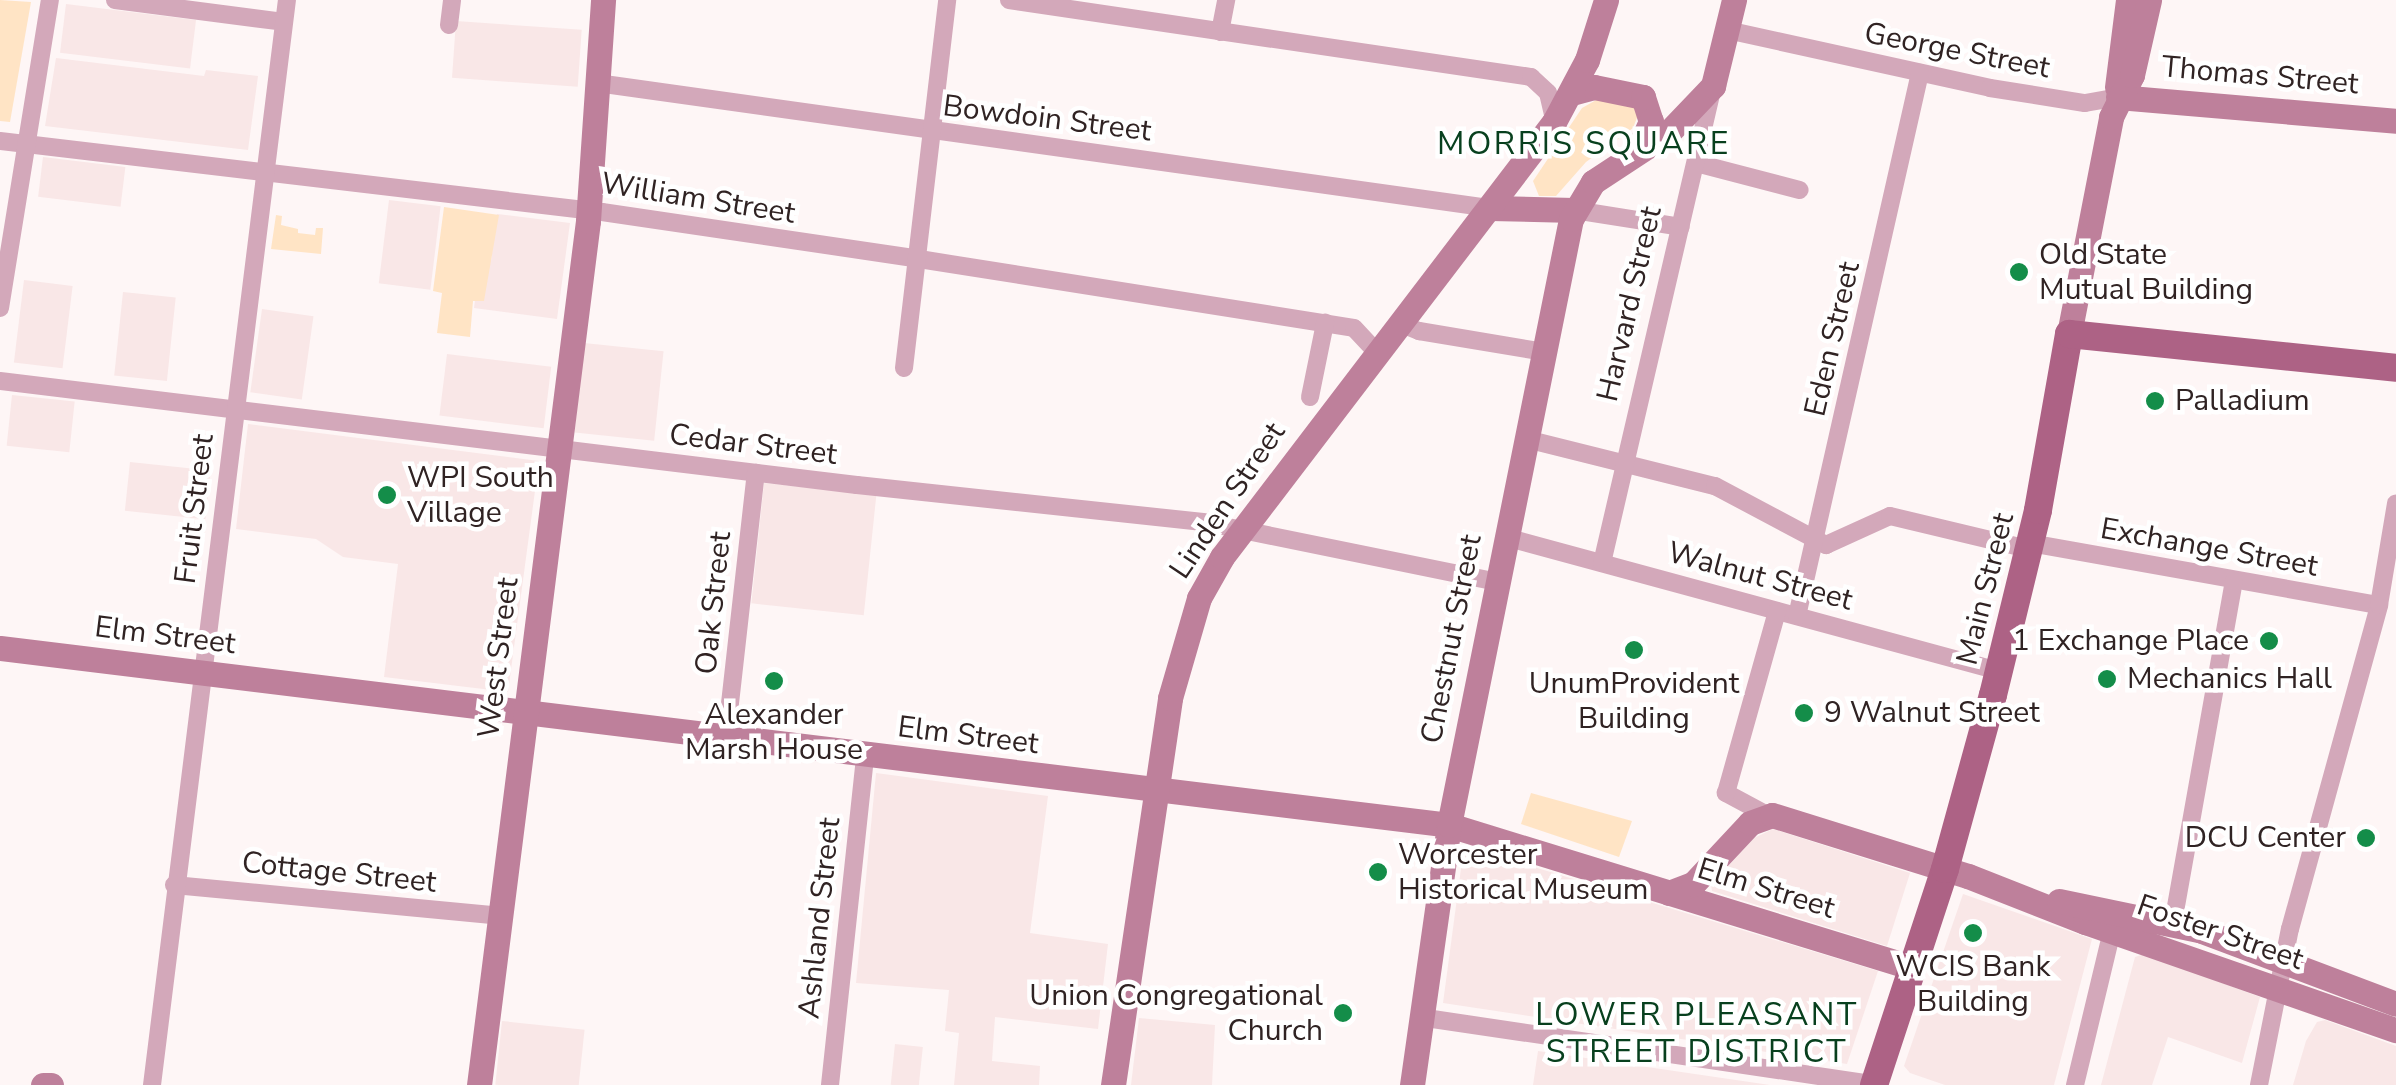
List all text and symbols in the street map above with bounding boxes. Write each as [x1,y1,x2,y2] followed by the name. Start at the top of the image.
[1861,15,2053,87] street label: George Street
[2160,49,2360,103] street label: Thomas Street
[941,88,1153,150] street label: Bowdoin Street
[1437,125,1731,163] district label: MORRIS SQUARE
[598,166,798,232] street label: William Street
[1590,203,1670,405] street label: Harvard Street
[2039,237,2253,308] place label: Old State Mutual Building
[1798,258,1868,420] street label: Eden Street
[2008,261,2030,283] marker: Old State Mutual Building
[2175,383,2310,419] place label: Palladium
[2144,390,2166,412] marker: Palladium
[1163,416,1293,586] street label: Linden Street
[667,417,839,473] street label: Cedar Street
[168,432,222,586] street label: Fruit Street
[407,460,554,530] place label: WPI South Village
[376,484,398,506] marker: WPI South Village
[1950,509,2022,669] street label: Main Street
[2098,511,2320,585] street label: Exchange Street
[689,530,739,676] street label: Oak Street
[1414,532,1490,746] street label: Chestnut Street
[1664,535,1856,619] street label: Walnut Street
[471,576,527,740] street label: West Street
[93,610,237,662] street label: Elm Street
[2012,623,2249,659] place label: 1 Exchange Place
[2258,630,2280,652] marker: 1 Exchange Place
[1623,639,1645,661] marker: UnumProvident Building
[2127,661,2332,697] place label: Mechanics Hall
[1529,666,1739,736] place label: UnumProvident Building
[2096,668,2118,690] marker: Mechanics Hall
[763,670,785,692] marker: Alexander Marsh House
[1824,695,2040,731] place label: 9 Walnut Street
[685,697,863,768] place label: Alexander Marsh House
[1793,702,1815,724] marker: 9 Walnut Street
[896,710,1040,762] street label: Elm Street
[792,816,848,1020] street label: Ashland Street
[2185,820,2346,856] place label: DCU Center
[2355,827,2377,849] marker: DCU Center
[1398,837,1648,908] place label: Worcester Historical Museum
[240,845,438,901] street label: Cottage Street
[1693,851,1839,927] street label: Elm Street
[1367,861,1389,883] marker: Worcester Historical Museum
[2132,888,2308,978] street label: Foster Street
[1962,922,1984,944] marker: WCIS Bank Building
[1896,949,2050,1020] place label: WCIS Bank Building
[1029,978,1323,1048] place label: Union Congregational Church
[1535,997,1859,1072] district label: LOWER PLEASANT STREET DISTRICT
[1332,1002,1354,1024] marker: Union Congregational Church

